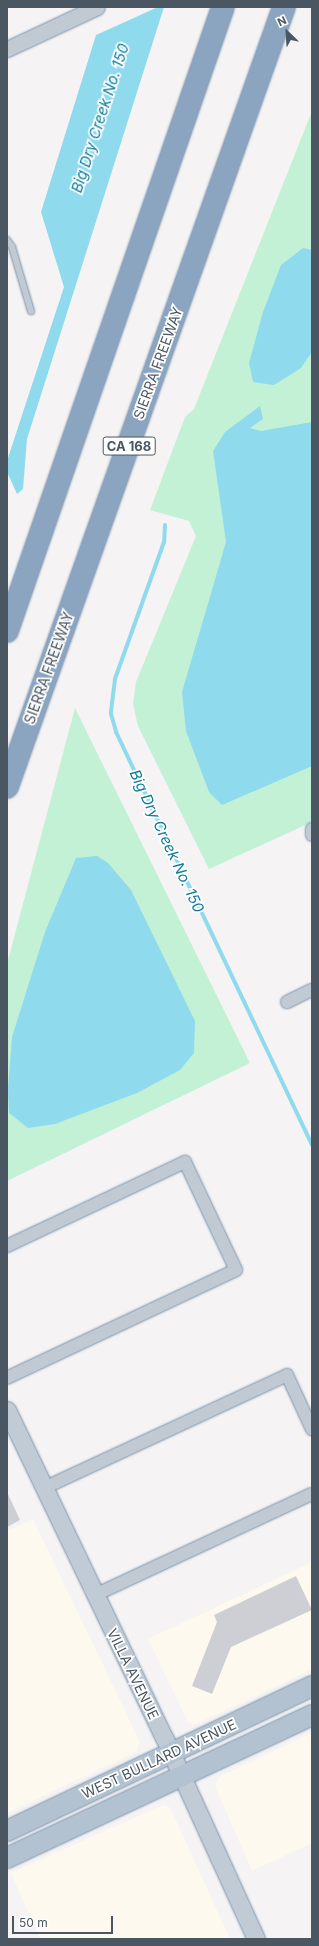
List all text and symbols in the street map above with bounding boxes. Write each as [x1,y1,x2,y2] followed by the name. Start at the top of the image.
[267,12,307,52] north arrow
[275,13,289,29] text: N
[67,41,133,195] water label: Big Dry Creek No. 150
[130,305,186,421] street label: SIERRA FREEWAY
[102,435,156,457] road number: CA 168
[21,610,77,726] street label: SIERRA FREEWAY
[126,767,208,915] water label: Big Dry Creek No. 150
[104,1626,162,1722] street label: VILLA AVENUE
[79,1716,239,1802] street label: WEST BULLARD AVENUE
[14,1908,115,1934] scale bar
[19,1915,48,1930] text: 50 m

